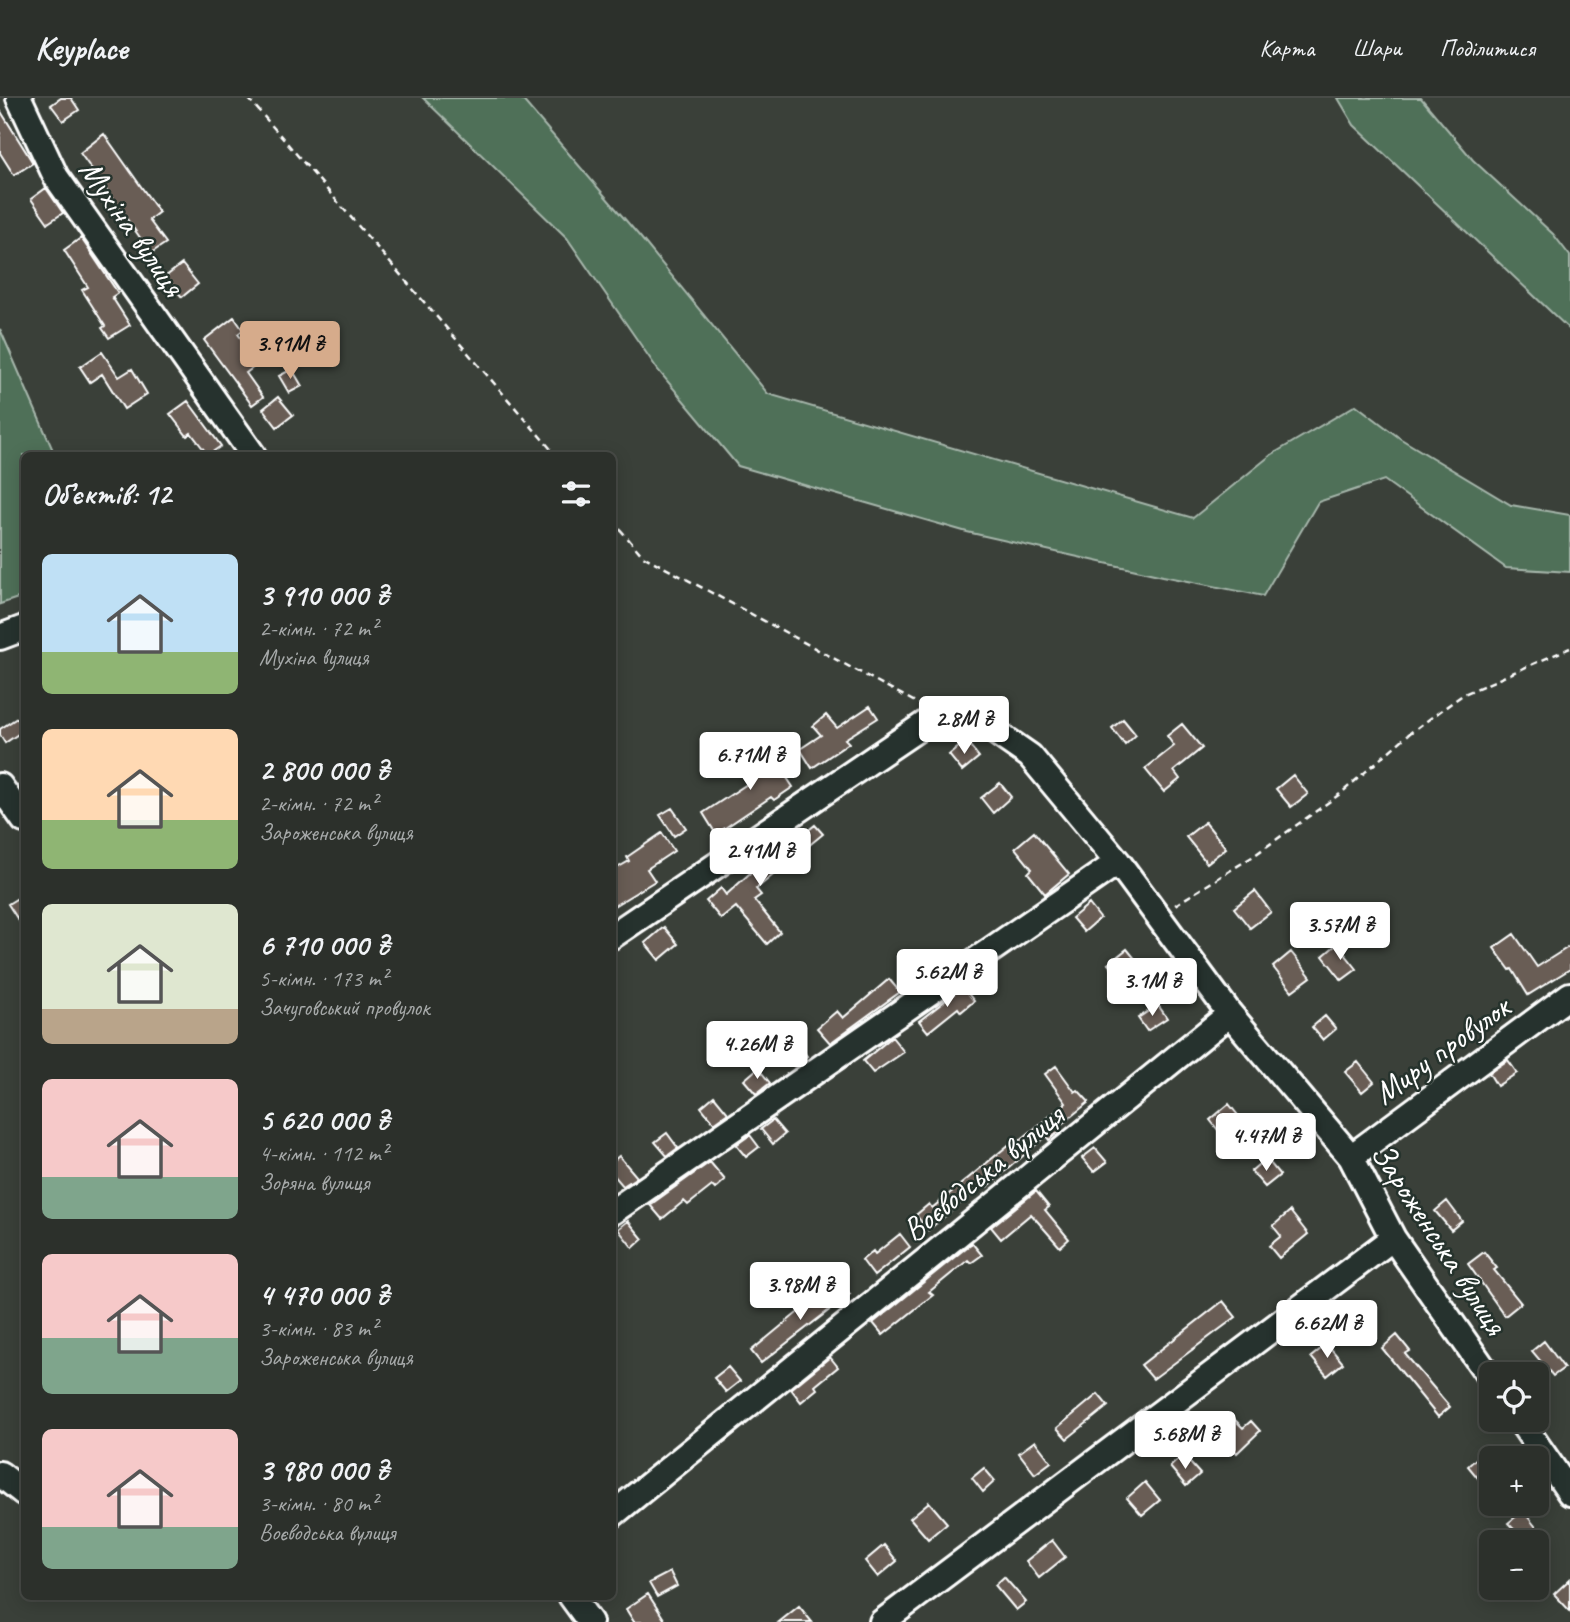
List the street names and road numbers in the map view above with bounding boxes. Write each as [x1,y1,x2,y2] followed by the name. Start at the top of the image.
[70,151,195,305] street label: Мухіна вулиця
[1365,985,1520,1114] street label: Миру провулок
[893,1093,1074,1251] street label: Воєводська вулиця
[1361,1135,1517,1343] street label: Зароженська вулиця

